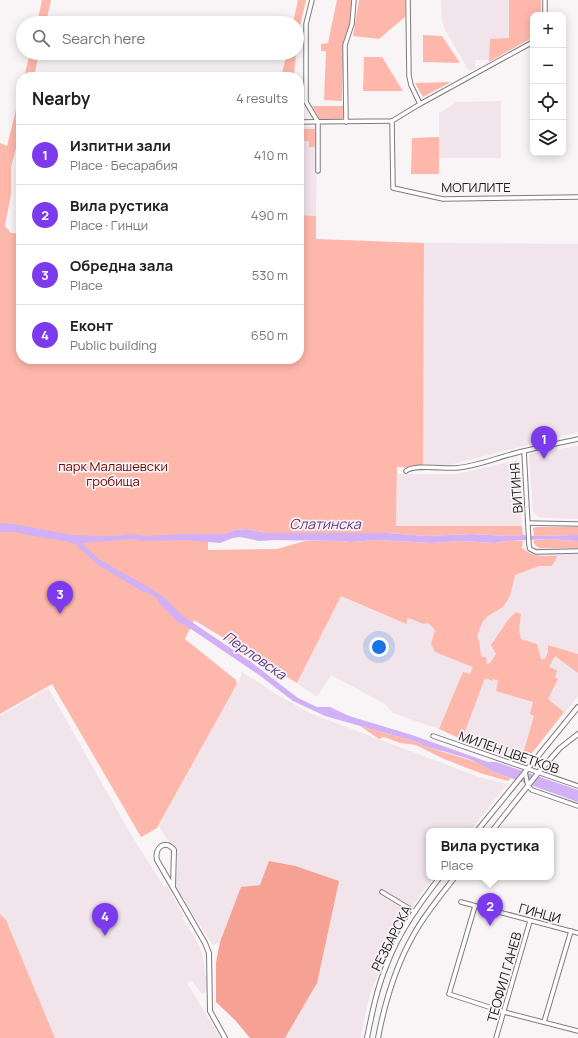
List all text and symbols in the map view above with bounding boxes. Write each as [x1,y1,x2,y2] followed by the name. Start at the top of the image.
[530,12,566,156] map controls
[530,12,566,48] button: +
[16,16,304,60] search box
[30,27,52,49] icon: search
[62,28,145,49] text: Search here
[530,48,566,84] button: −
[530,84,566,120] button: locate
[32,87,90,110] text: Nearby
[236,89,288,107] text: 4 results
[530,120,566,156] button: layers
[70,135,171,156] text: Изпитни зали
[42,146,48,164] text: 1
[254,146,288,164] text: 410 m
[70,156,178,174] text: Place · Бесарабия
[441,178,511,196] street label: МОГИЛИТЕ
[70,195,169,216] text: Вила рустика
[41,206,49,224] text: 2
[251,206,288,224] text: 490 m
[70,216,148,234] text: Place · Гинци
[70,255,173,276] text: Обредна зала
[41,266,49,284] text: 3
[252,266,288,284] text: 530 m
[70,276,103,294] text: Place
[70,315,113,336] text: Еконт
[41,326,49,344] text: 4
[251,326,288,344] text: 650 m
[70,336,157,354] text: Public building
[531,426,557,459] pin: 1
[58,457,168,490] park label: парк Малашевски гробища
[505,462,527,514] street label: ВИТИНЯ
[289,514,362,533] water label: Слатинска
[47,581,73,614] pin: 3
[220,626,291,684] water label: Перловска
[369,637,389,657] your location
[456,726,562,778] street label: МИЛЕН ЦВЕТКОВ
[426,828,554,880] popup
[441,835,539,856] text: Вила рустика
[441,856,473,874] text: Place
[477,893,503,926] pin: 2
[517,899,563,927] street label: ГИНЦИ
[367,902,415,974] street label: РЕЗБАРСКА
[92,903,118,936] pin: 4
[483,930,525,1024] street label: ТЕОФИЛ ГАНЕВ

